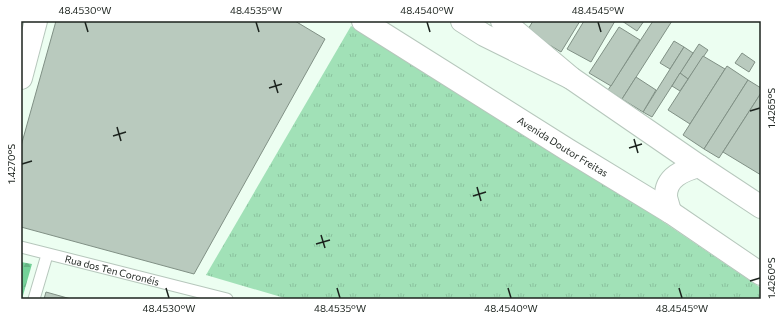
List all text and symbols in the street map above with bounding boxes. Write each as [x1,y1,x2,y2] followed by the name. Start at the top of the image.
[59,4,111,16] text: 48.4530°W
[230,4,282,16] text: 48.4535°W
[400,4,454,16] text: 48.4540°W
[572,4,624,16] text: 48.4545°W
[765,88,777,128] text: 1.4265°S
[515,114,611,179] street label: Avenida Doutor Freitas
[5,144,17,184] text: 1.4270°S
[64,252,161,288] street label: Rua dos Ten Coronéis
[765,257,777,299] text: 1.4260°S
[143,302,195,314] text: 48.4530°W
[314,302,366,314] text: 48.4535°W
[484,302,538,314] text: 48.4540°W
[656,302,708,314] text: 48.4545°W

